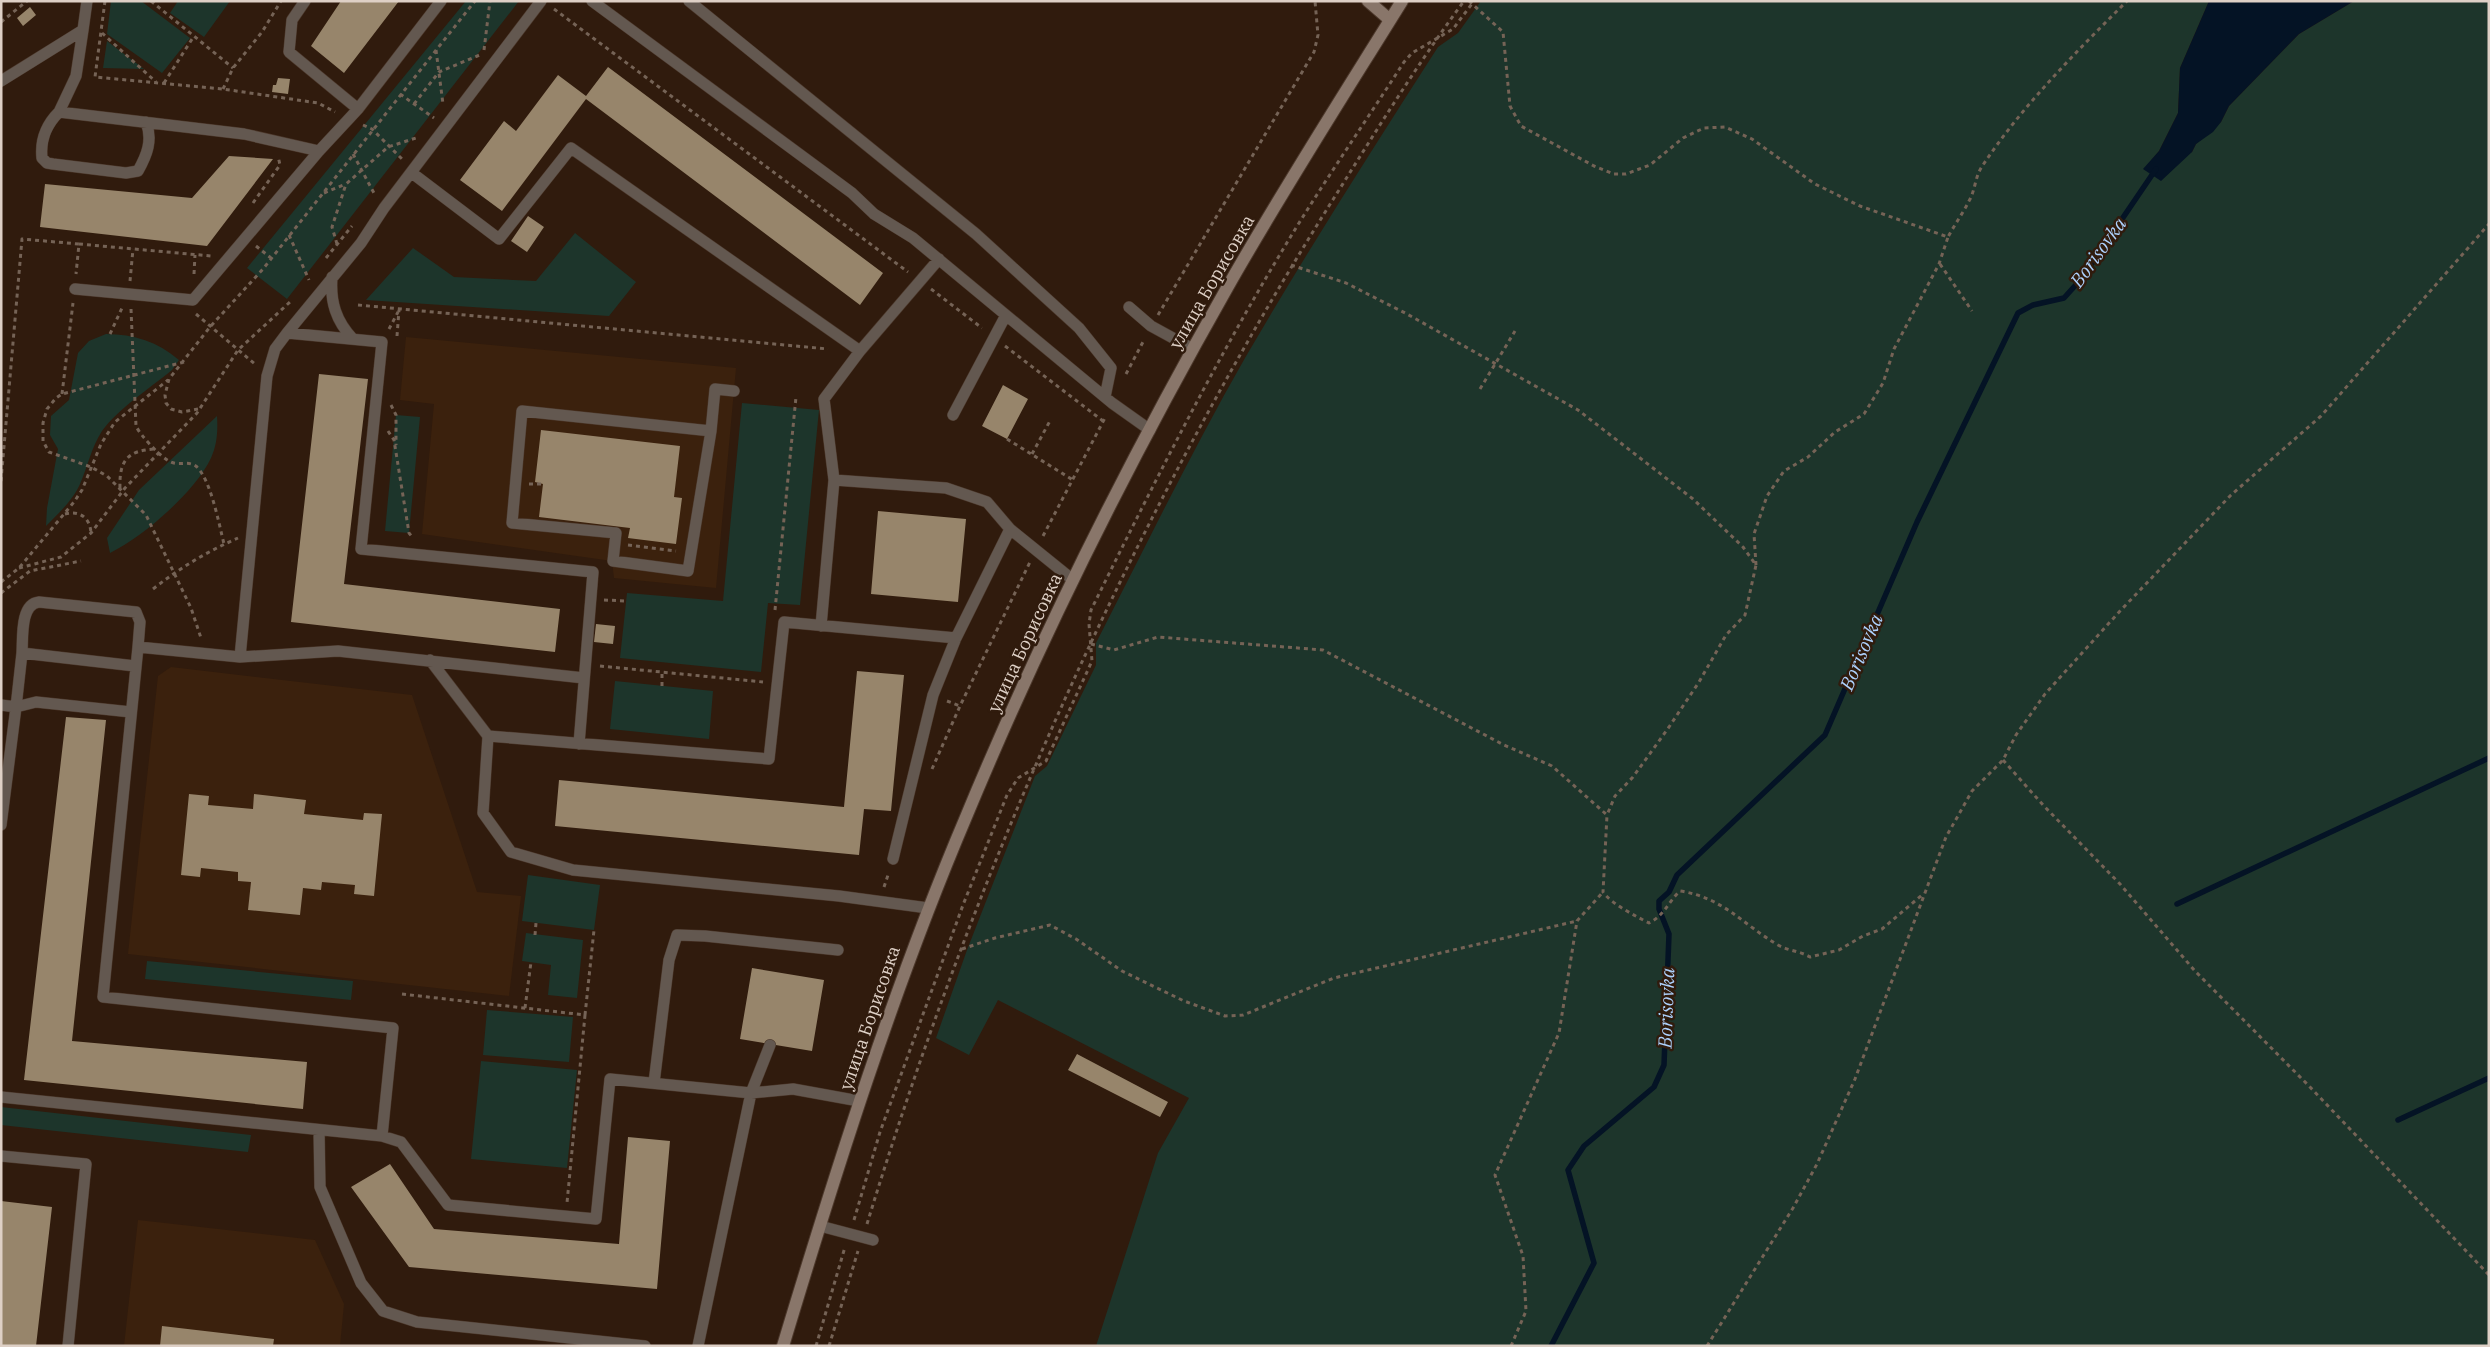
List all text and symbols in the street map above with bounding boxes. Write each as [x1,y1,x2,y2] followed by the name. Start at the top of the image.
[1164,210,1259,353] street label: улица Борисовка
[2064,212,2132,292] water label: Borisovka
[982,569,1067,716] street label: улица Борисовка
[1834,610,1888,695] water label: Borisovka
[834,942,905,1093] street label: улица Борисовка
[1653,967,1679,1050] water label: Borisovka

